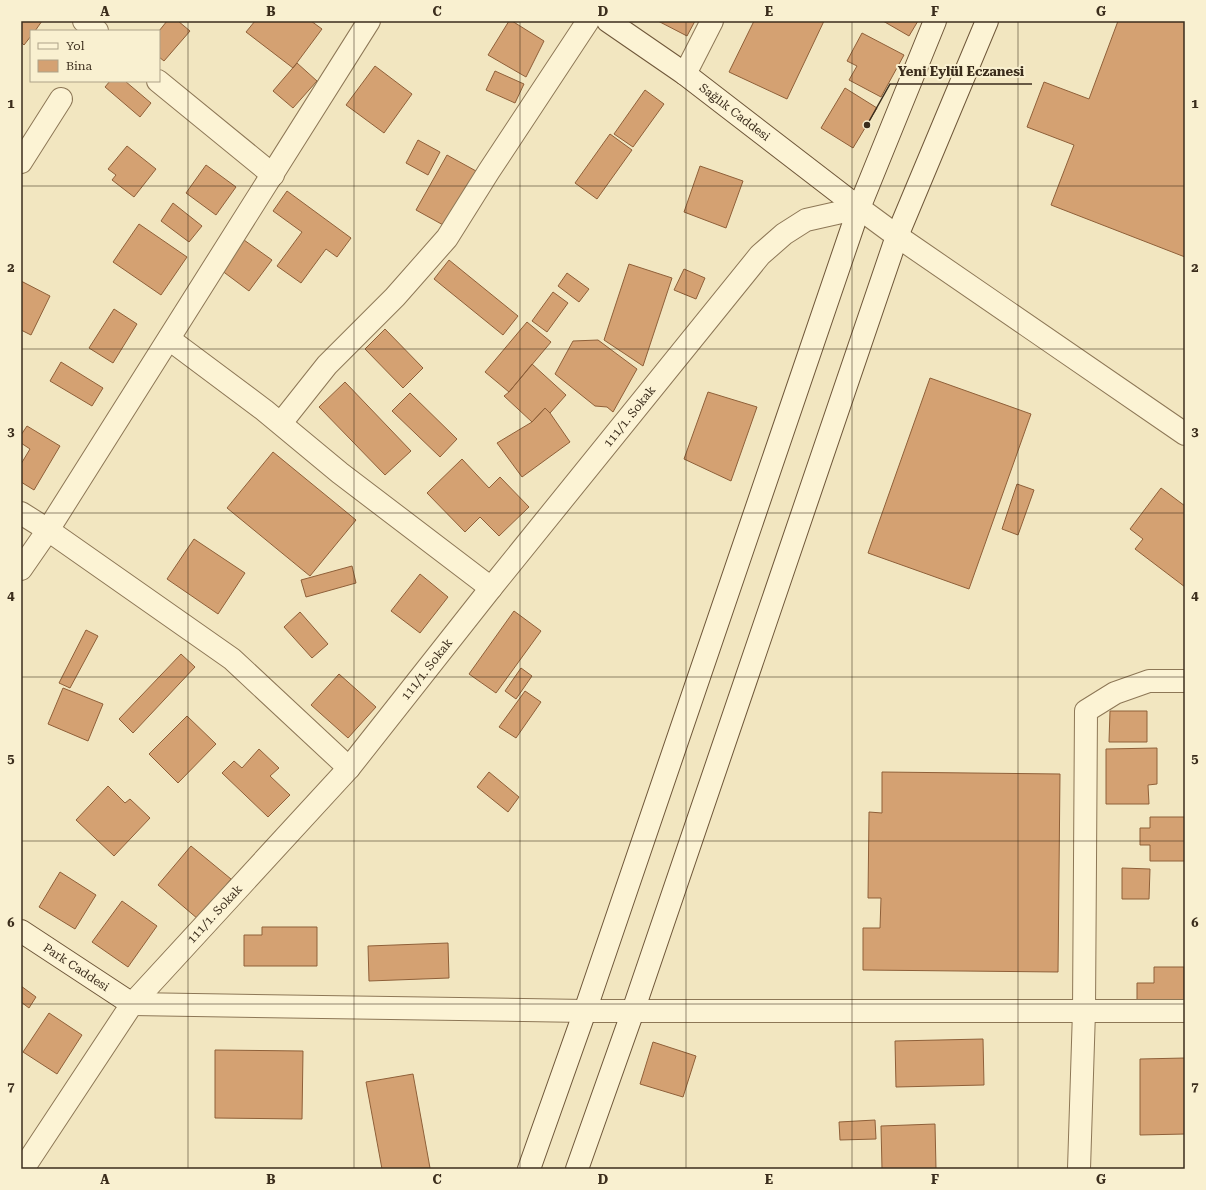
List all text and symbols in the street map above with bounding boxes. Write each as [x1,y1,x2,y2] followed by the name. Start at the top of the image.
[100,4,110,19] text: A
[266,4,276,19] text: B
[432,4,442,19] text: C
[598,4,608,19] text: D
[765,4,773,19] text: E
[931,4,939,19] text: F
[1096,4,1106,19] text: G
[30,30,160,82] legend
[66,39,85,53] text: Yol
[66,59,93,73] text: Bina
[890,59,1032,84] callout: Yeni Eylül Eczanesi
[898,64,1025,79] text: Yeni Eylül Eczanesi
[696,80,773,144] street label: Sağlık Caddesi
[7,96,15,111] text: 1
[1191,96,1199,111] text: 1
[7,260,15,275] text: 2
[1191,260,1199,275] text: 2
[601,383,659,450] street label: 111/1. Sokak
[7,424,15,439] text: 3
[1191,424,1199,439] text: 3
[7,588,15,603] text: 4
[1191,588,1199,603] text: 4
[398,635,456,703] street label: 111/1. Sokak
[7,751,15,766] text: 5
[1191,751,1199,766] text: 5
[184,882,245,946] street label: 111/1. Sokak
[7,915,15,930] text: 6
[1191,915,1199,930] text: 6
[41,941,112,994] street label: Park Caddesi
[7,1079,15,1094] text: 7
[1191,1079,1199,1094] text: 7
[100,1172,110,1187] text: A
[266,1172,276,1187] text: B
[432,1172,442,1187] text: C
[598,1172,608,1187] text: D
[765,1172,773,1187] text: E
[931,1172,939,1187] text: F
[1096,1172,1106,1187] text: G

